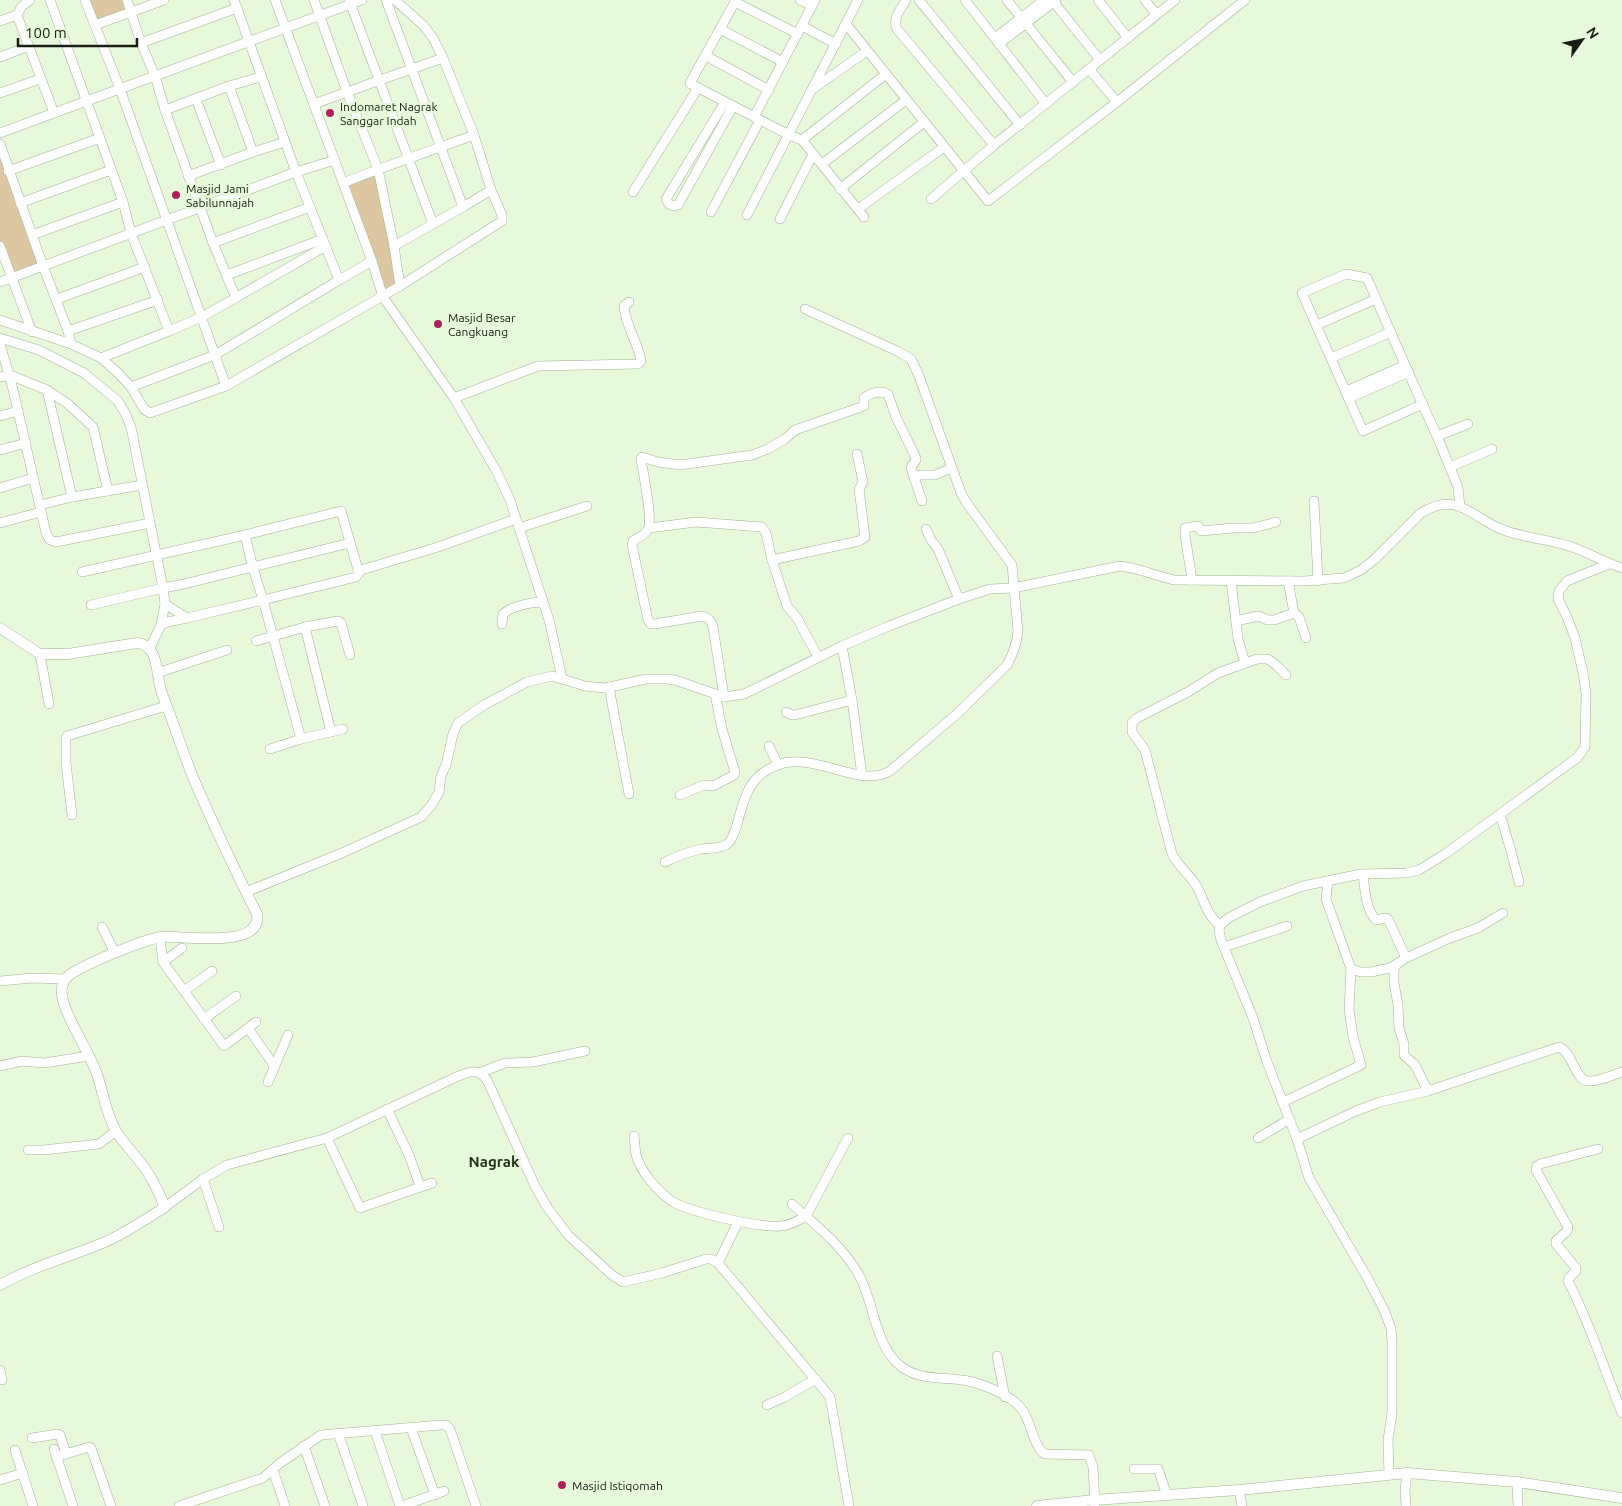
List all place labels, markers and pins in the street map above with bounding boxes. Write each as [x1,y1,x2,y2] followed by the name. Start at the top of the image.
[340,100,438,127] place label: Indomaret Nagrak Sanggar Indah
[324,107,336,119] marker: Indomaret Nagrak Sanggar Indah
[186,182,254,209] place label: Masjid Jami Sabilunnajah
[170,189,182,201] marker: Masjid Jami Sabilunnajah
[448,311,516,338] place label: Masjid Besar Cangkuang
[432,318,444,330] marker: Masjid Besar Cangkuang
[556,1479,568,1491] marker: Masjid Istiqomah
[572,1479,663,1492] place label: Masjid Istiqomah

